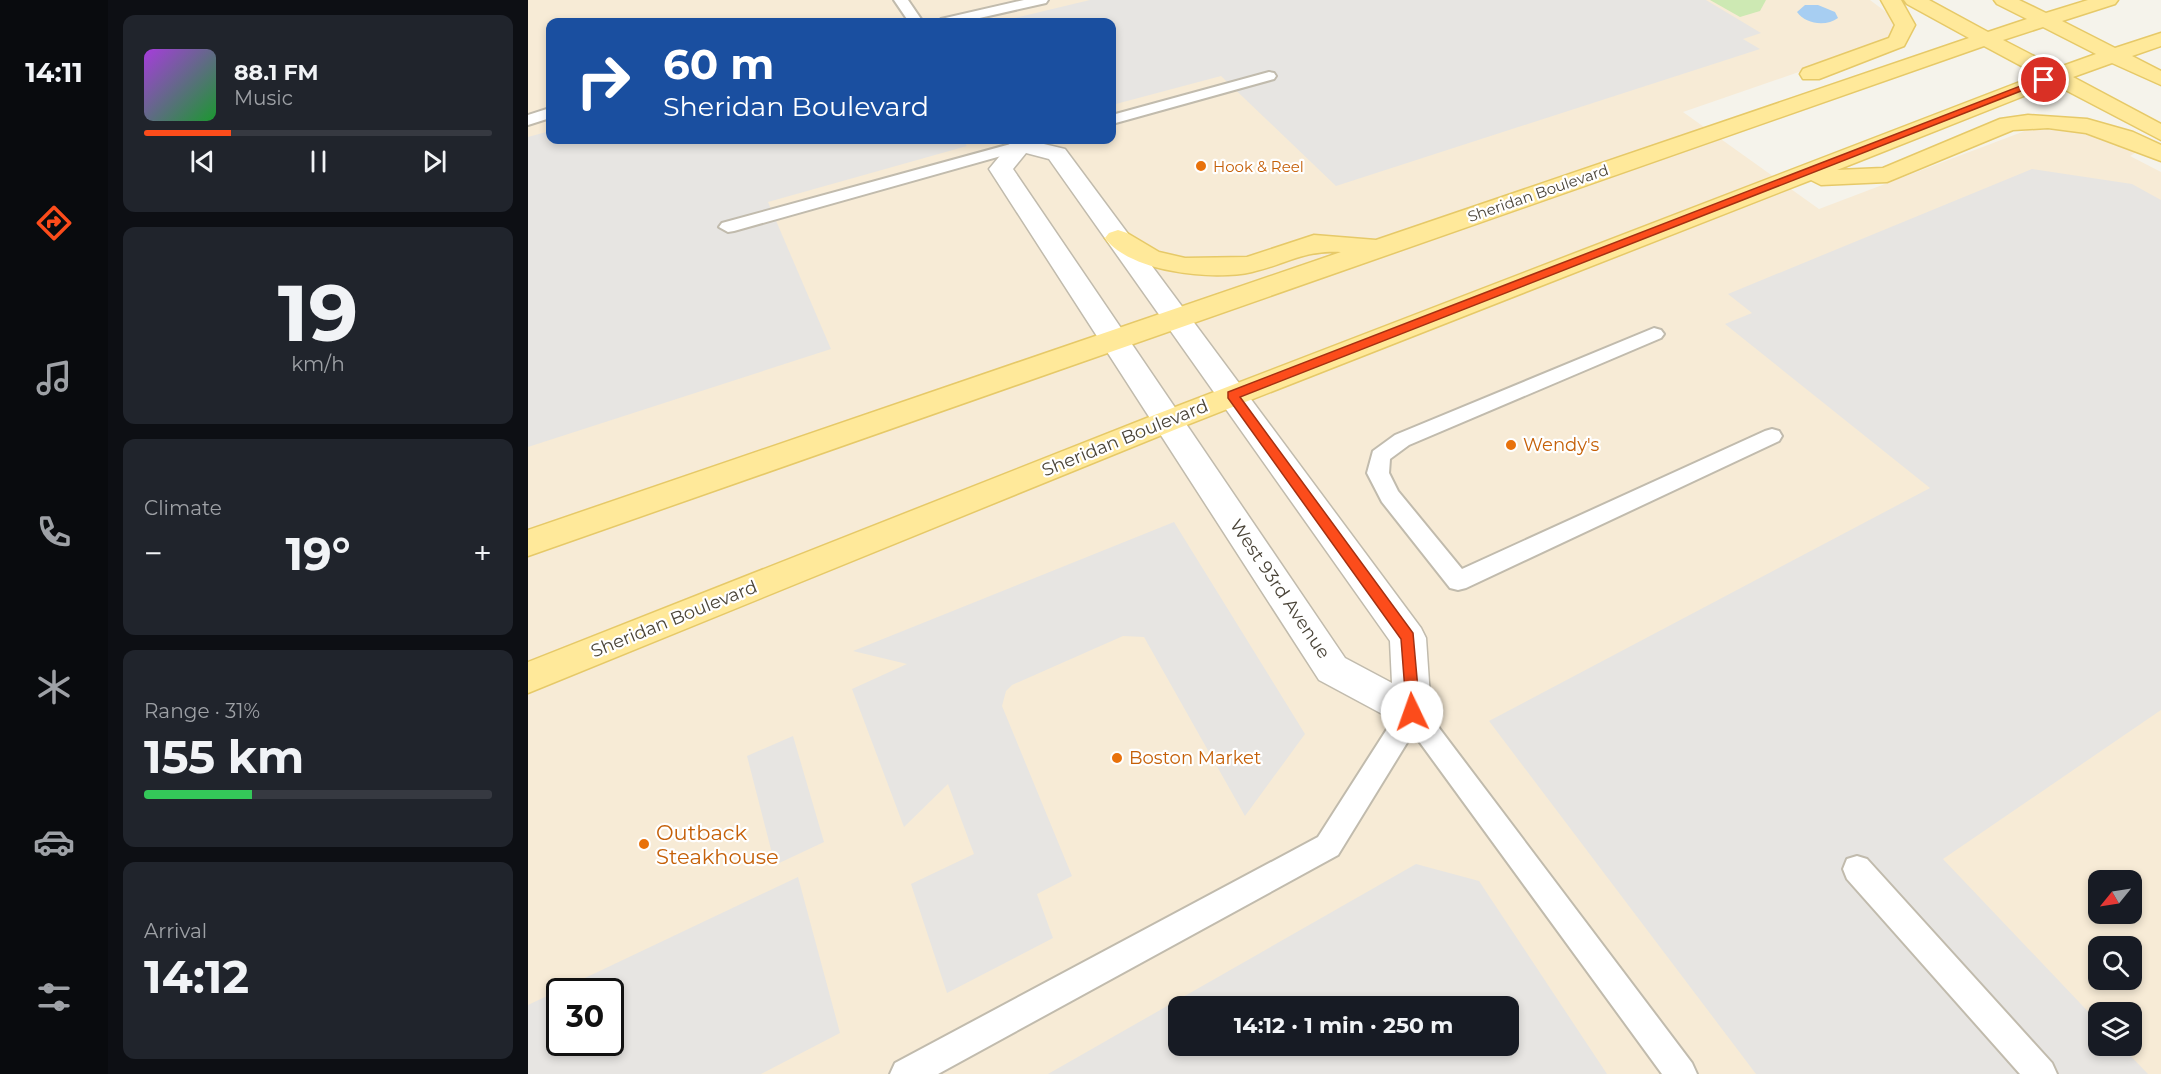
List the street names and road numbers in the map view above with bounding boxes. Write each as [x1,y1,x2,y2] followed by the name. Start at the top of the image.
[1465,160,1611,226] street label: Sheridan Boulevard
[1039,395,1211,481] street label: Sheridan Boulevard
[1225,515,1335,663] street label: West 93rd Avenue
[588,576,760,662] street label: Sheridan Boulevard

